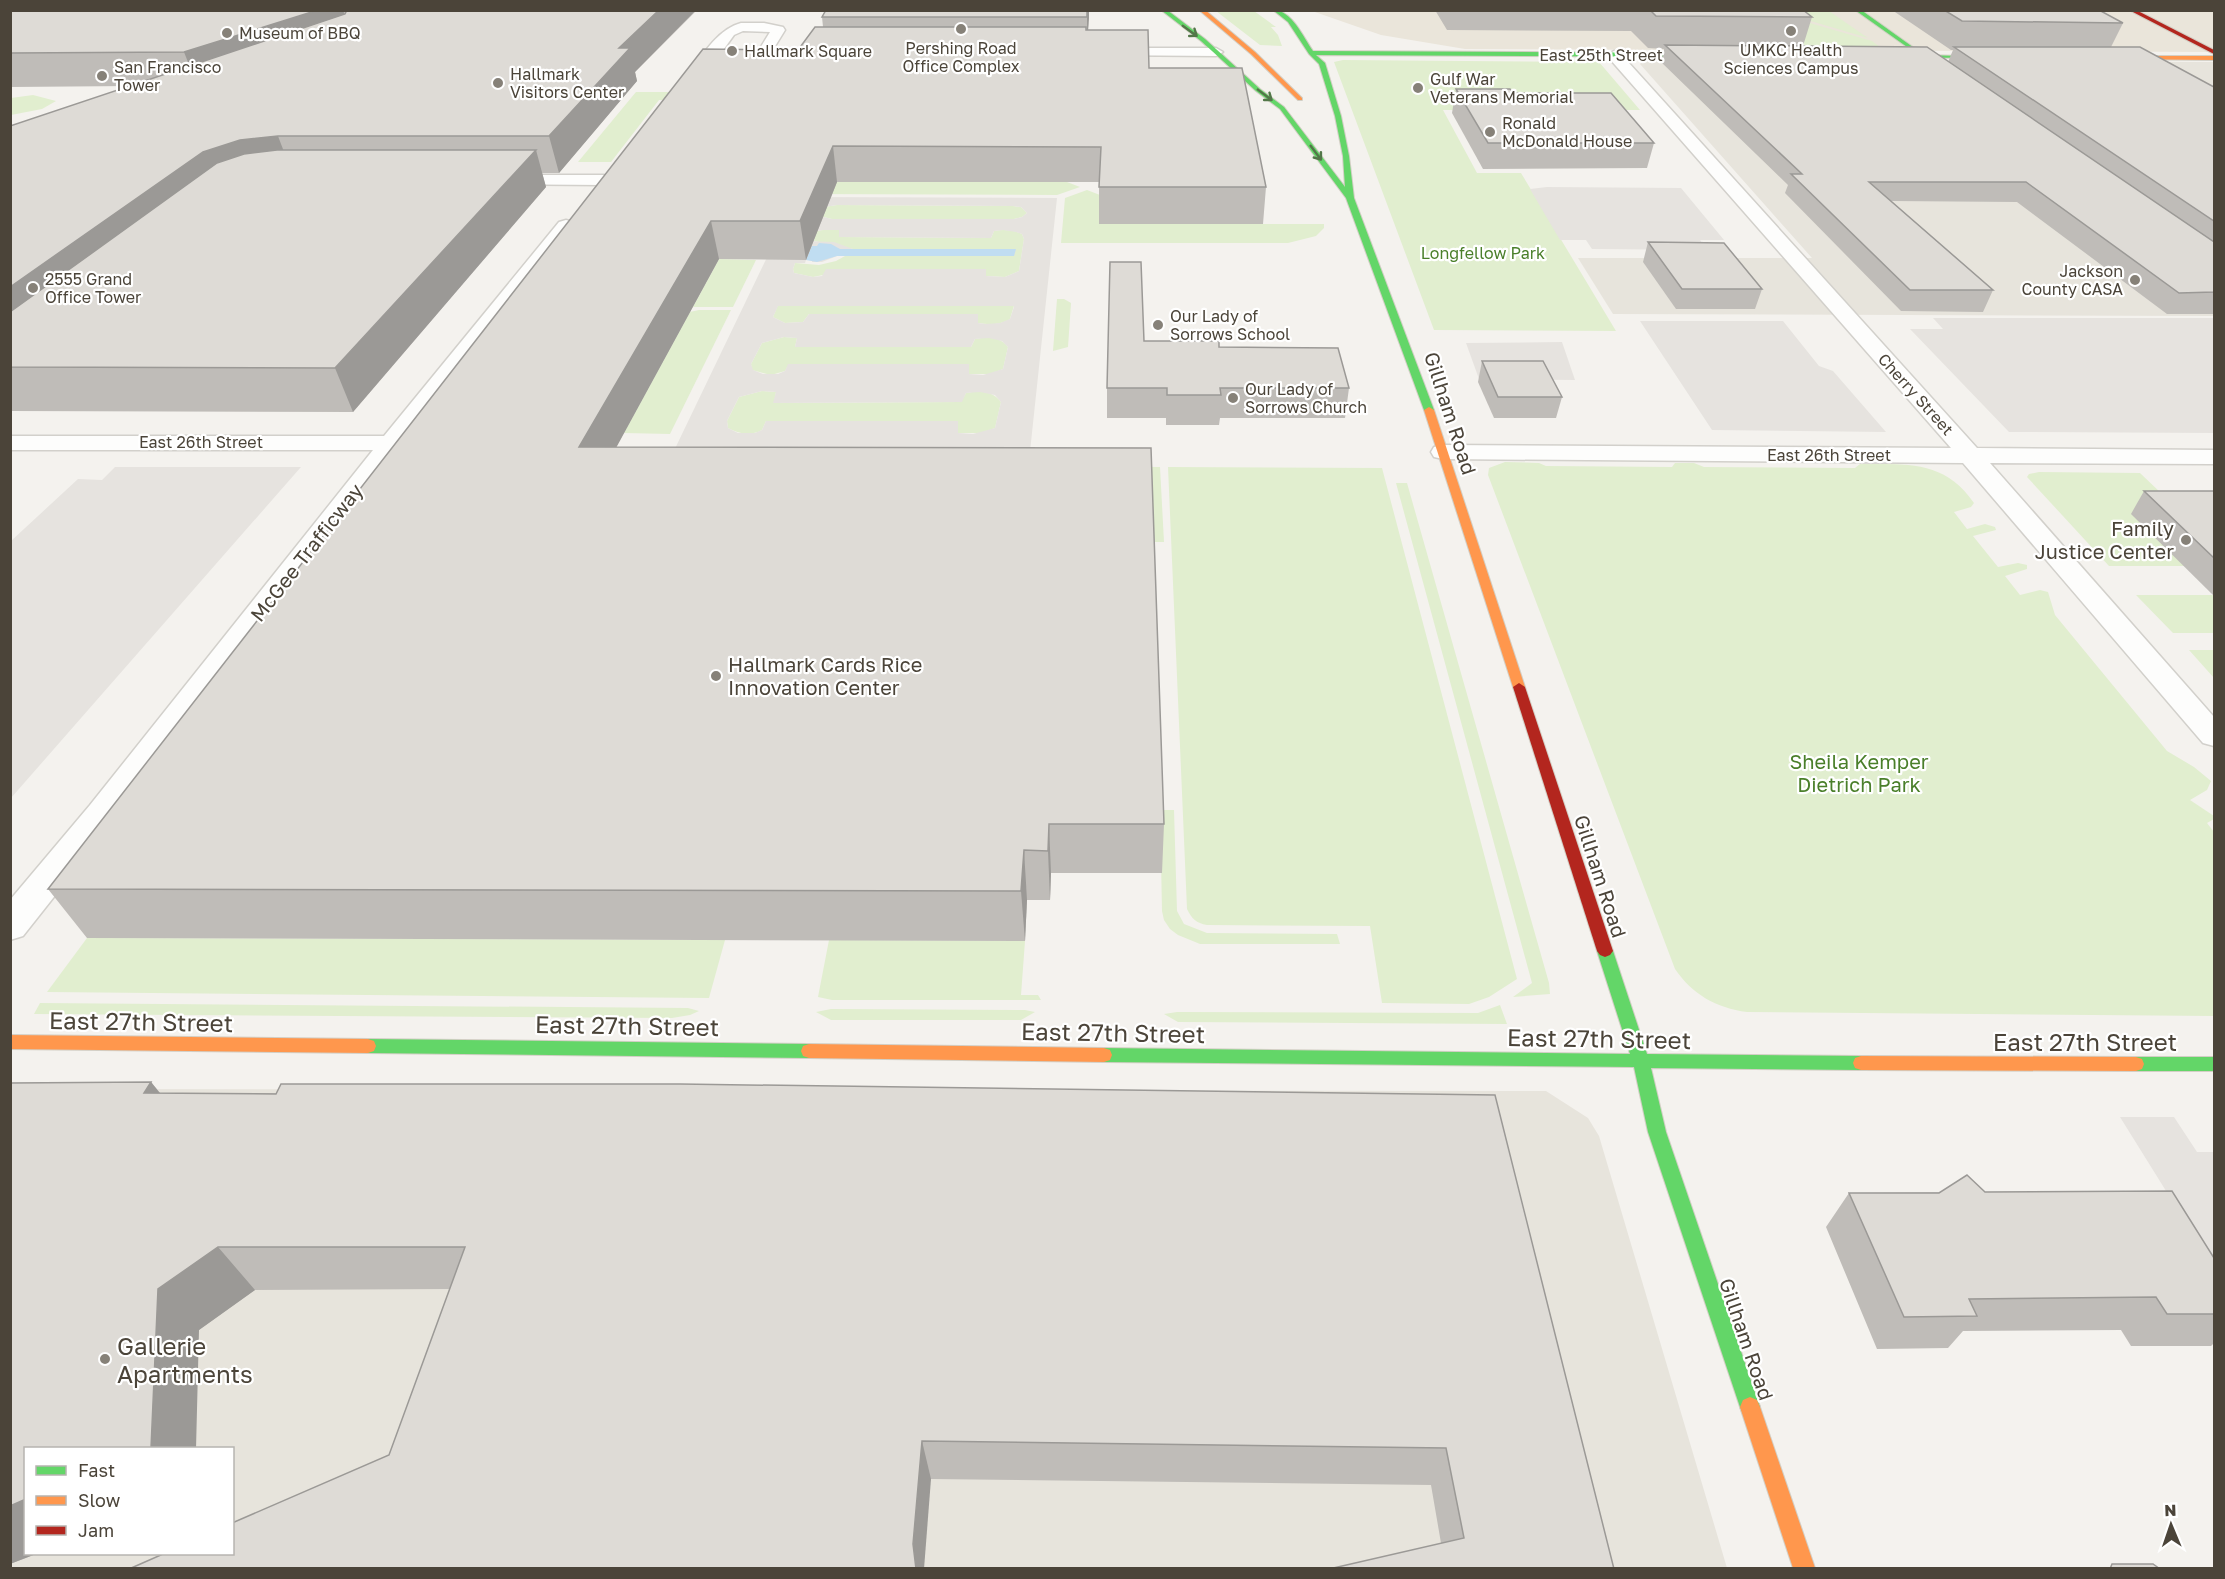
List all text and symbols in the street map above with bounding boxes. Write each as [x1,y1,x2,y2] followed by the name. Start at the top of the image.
[954,22,968,36] marker: Pershing Road Office Complex
[239,23,361,43] place label: Museum of BBQ
[1182,24,1198,37] one-way arrow
[1784,24,1798,38] marker: UMKC Health Sciences Campus
[220,26,234,40] marker: Museum of BBQ
[902,38,1020,76] place label: Pershing Road Office Complex
[1724,40,1858,78] place label: UMKC Health Sciences Campus
[744,41,872,61] place label: Hallmark Square
[725,44,739,58] marker: Hallmark Square
[1539,45,1663,65] street label: East 25th Street
[114,57,221,95] place label: San Francisco Tower
[510,64,624,102] place label: Hallmark Visitors Center
[95,69,109,83] marker: San Francisco Tower
[1430,69,1574,107] place label: Gulf War Veterans Memorial
[491,76,505,90] marker: Hallmark Visitors Center
[1411,81,1425,95] marker: Gulf War Veterans Memorial
[1256,88,1272,101] one-way arrow
[1502,113,1632,151] place label: Ronald McDonald House
[1483,125,1497,139] marker: Ronald McDonald House
[1310,145,1323,161] one-way arrow
[1421,243,1545,263] park label: Longfellow Park
[2022,261,2123,299] place label: Jackson County CASA
[45,269,141,307] place label: 2555 Grand Office Tower
[2128,273,2142,287] marker: Jackson County CASA
[26,281,40,295] marker: 2555 Grand Office Tower
[1170,306,1290,344] place label: Our Lady of Sorrows School
[1151,318,1165,332] marker: Our Lady of Sorrows School
[1420,349,1482,477] street label: Gillham Road
[1874,349,1958,439] street label: Cherry Street
[1245,379,1367,417] place label: Our Lady of Sorrows Church
[1226,391,1240,405] marker: Our Lady of Sorrows Church
[139,432,263,452] street label: East 26th Street
[1767,445,1891,465] street label: East 26th Street
[245,478,367,626] street label: McGee Trafficway
[2035,516,2174,563] place label: Family Justice Center
[2179,533,2193,547] marker: Family Justice Center
[728,652,922,699] place label: Hallmark Cards Rice Innovation Center
[709,669,723,683] marker: Hallmark Cards Rice Innovation Center
[1789,749,1929,796] park label: Sheila Kemper Dietrich Park
[1570,812,1632,940] street label: Gillham Road
[49,1005,233,1037] street label: East 27th Street
[535,1009,719,1041] street label: East 27th Street
[1021,1016,1205,1048] street label: East 27th Street
[1507,1022,1691,1054] street label: East 27th Street
[1993,1027,2177,1056] street label: East 27th Street
[1715,1275,1779,1403] street label: Gillham Road
[117,1331,253,1388] place label: Gallerie Apartments
[98,1352,112,1366] marker: Gallerie Apartments
[24,1447,234,1555] legend
[78,1459,115,1481] text: Fast
[78,1489,121,1511] text: Slow
[2141,1495,2201,1555] north arrow
[2164,1500,2177,1520] text: N
[78,1519,114,1541] text: Jam

